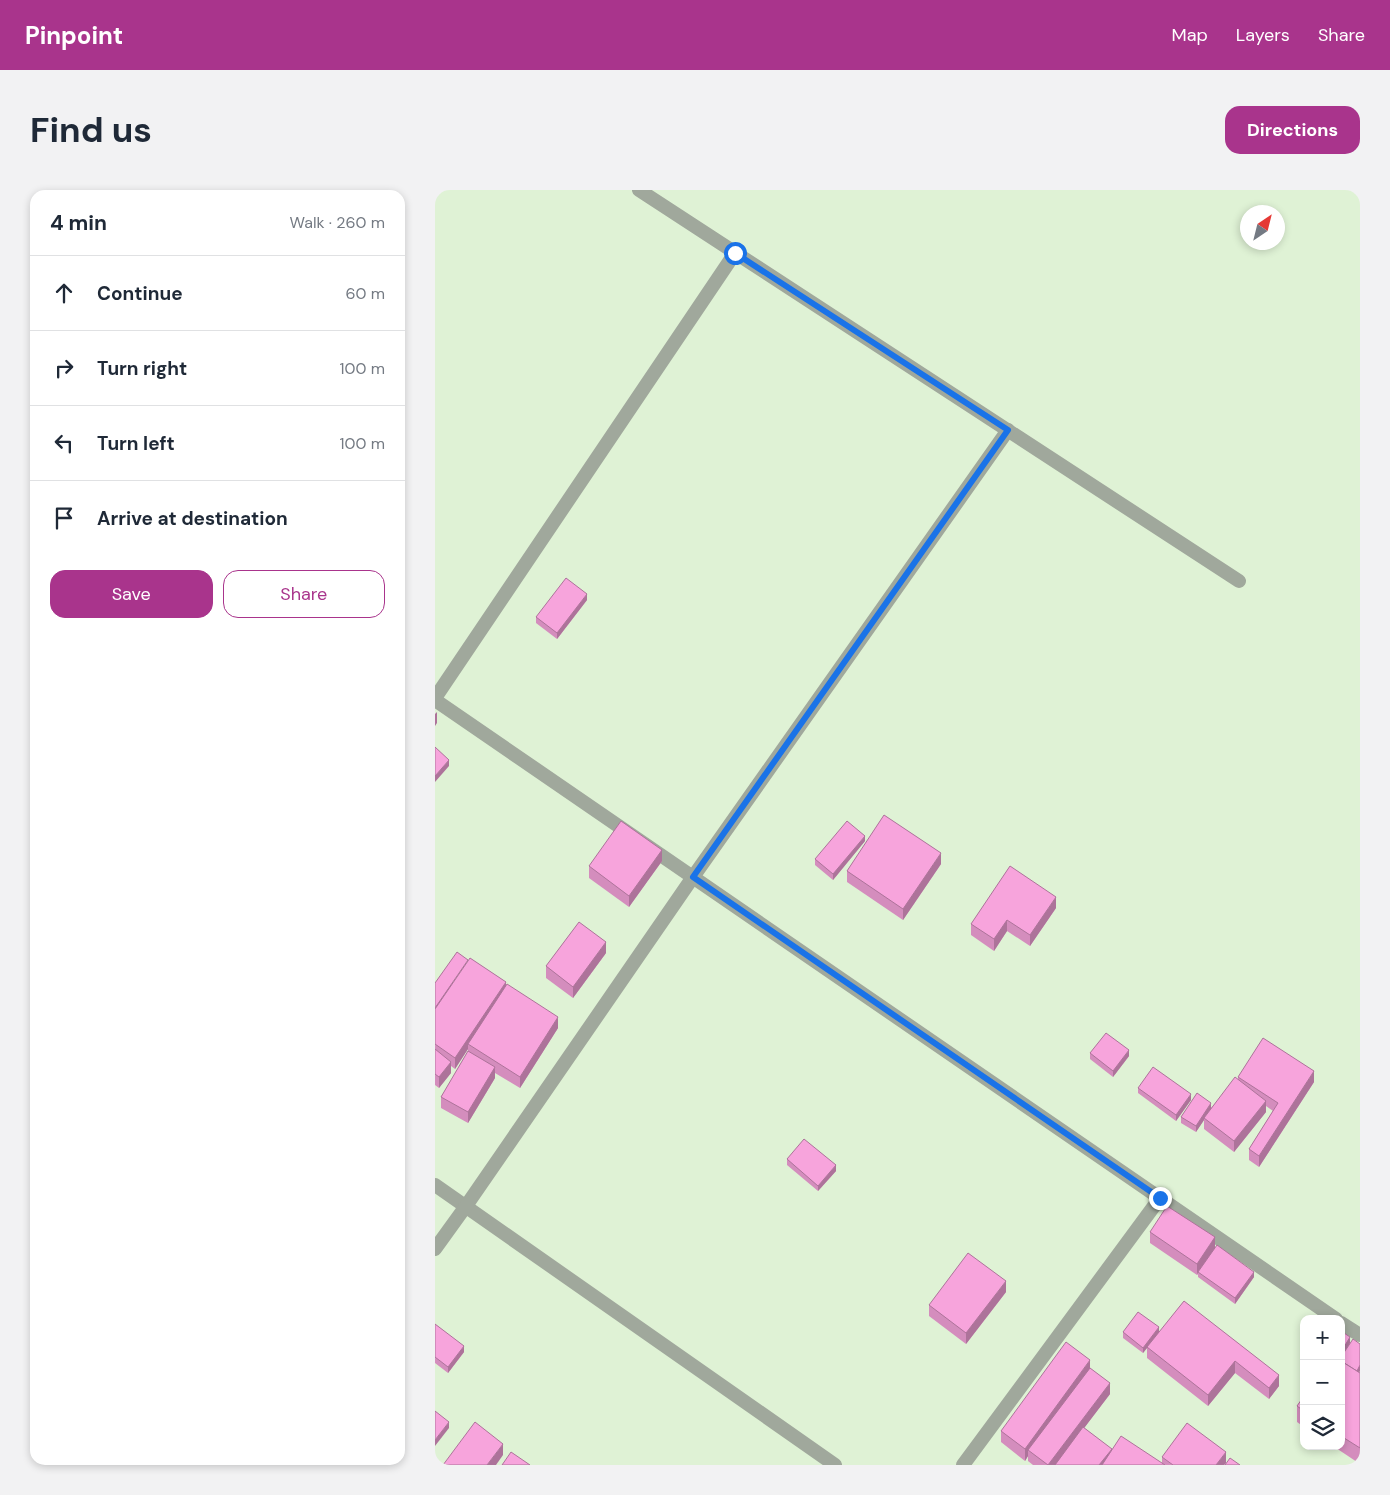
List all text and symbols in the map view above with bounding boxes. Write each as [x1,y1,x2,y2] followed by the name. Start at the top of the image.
[25,20,123,51] text: Pinpoint
[1172,23,1208,47] text: Map
[1236,23,1290,47] text: Layers
[1318,23,1365,47] text: Share
[1225,106,1360,154] button: Directions
[30,107,152,153] text: Find us
[1240,205,1285,250] north arrow
[50,209,107,237] text: 4 min
[290,212,385,233] text: Walk · 260 m
[724,242,747,265] route start
[50,279,78,307] icon: ahead
[97,281,183,306] text: Continue
[345,283,385,304] text: 60 m
[50,354,78,382] icon: right
[97,356,187,381] text: Turn right
[340,358,385,379] text: 100 m
[50,429,78,457] icon: left
[97,431,175,456] text: Turn left
[340,433,385,454] text: 100 m
[50,504,78,532] icon: arrive
[97,506,288,531] text: Arrive at destination
[50,570,213,618] button: Save
[223,570,385,618] button: Share
[1149,1187,1172,1210] route end
[1300,1315,1345,1450] map controls
[1300,1315,1345,1360] button: +
[1300,1360,1345,1405] button: −
[1300,1405,1345,1450] button: layers

